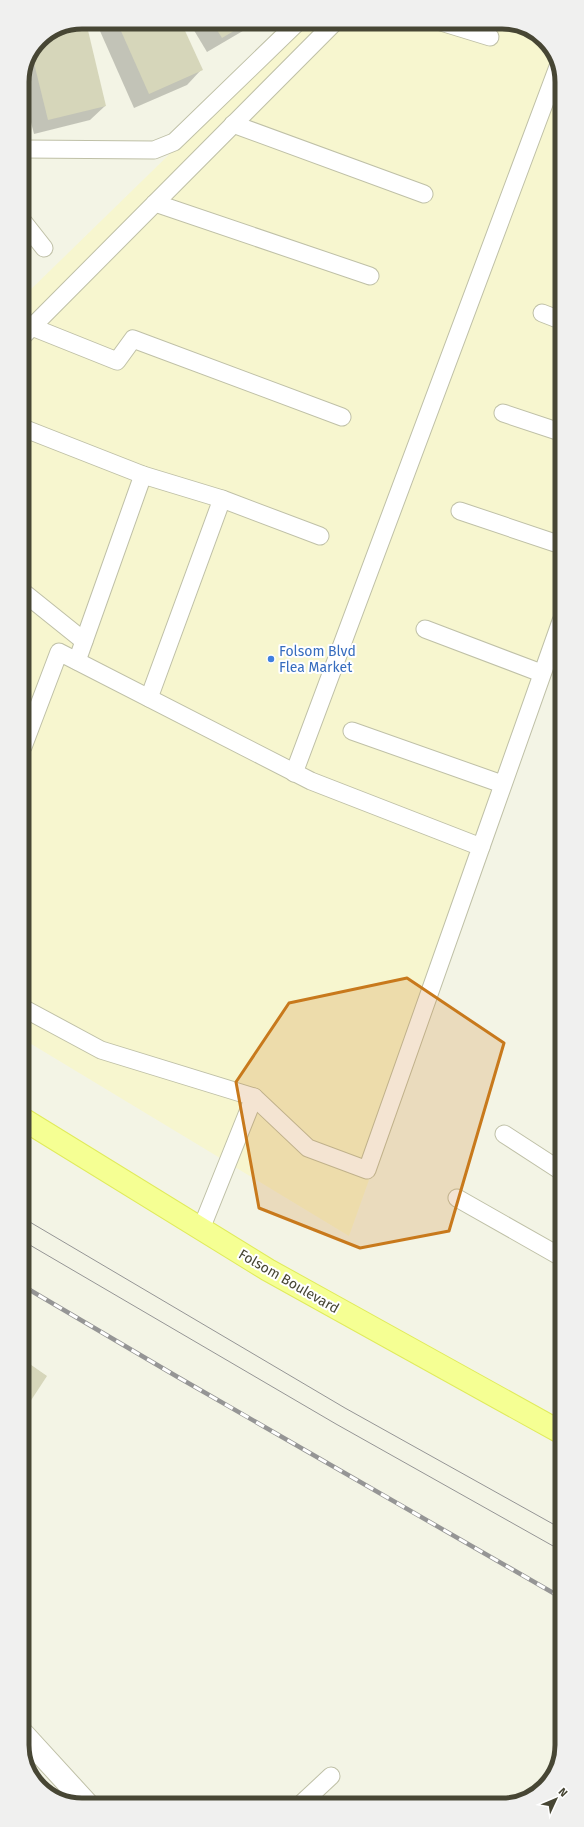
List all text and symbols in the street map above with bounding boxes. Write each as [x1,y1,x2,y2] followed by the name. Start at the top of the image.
[279,643,356,676] place label: Folsom Blvd Flea Market
[266,654,276,664] marker: Folsom Blvd Flea Market
[235,1246,342,1317] street label: Folsom Boulevard
[536,1779,576,1819] north arrow
[556,1785,570,1800] text: N

